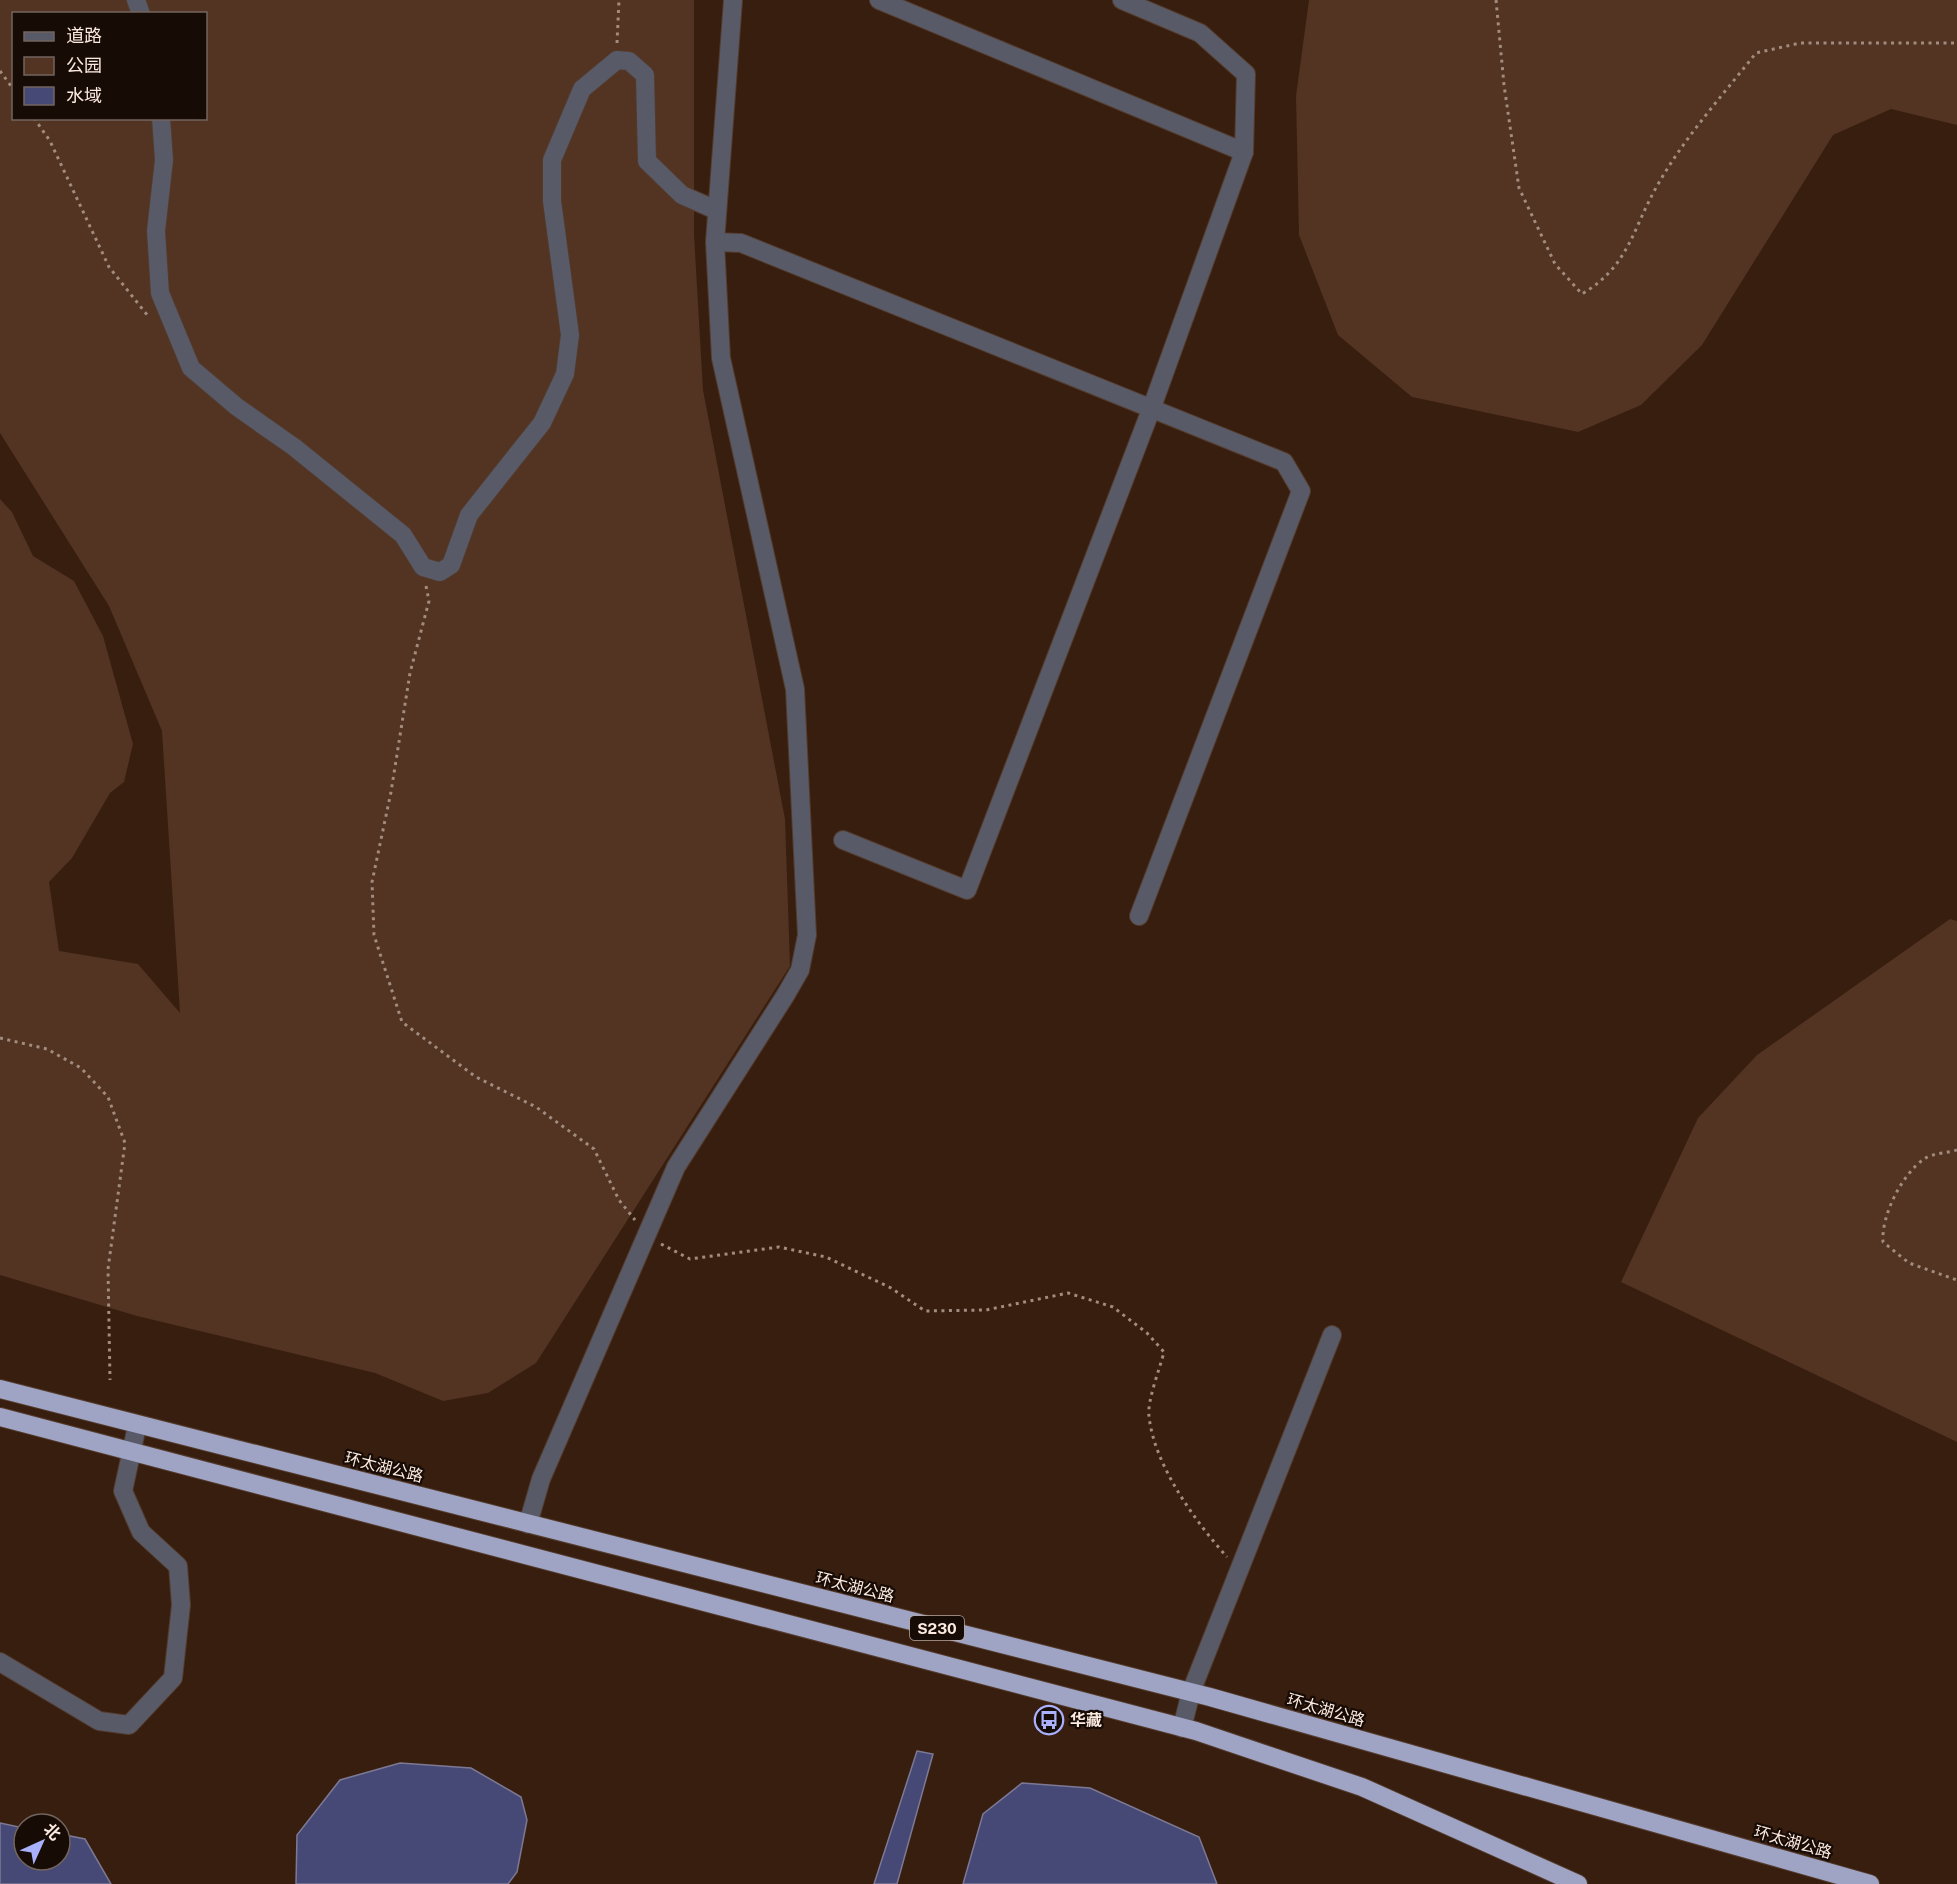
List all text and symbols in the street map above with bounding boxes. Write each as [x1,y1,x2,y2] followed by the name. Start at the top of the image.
[12,12,207,120] legend
[66,25,102,46] text: 道路
[66,55,102,76] text: 公园
[66,85,102,106] text: 水域
[343,1448,425,1486] street label: 环太湖公路
[814,1568,896,1606] street label: 环太湖公路
[910,1616,964,1640] road number: S230
[1285,1690,1367,1730] street label: 环太湖公路
[1033,1704,1065,1736] bus stop icon: 华藏
[1070,1711,1102,1730] place label: 华藏
[12,1812,72,1872] north arrow
[40,1819,65,1844] text: 北
[1752,1822,1834,1862] street label: 环太湖公路

